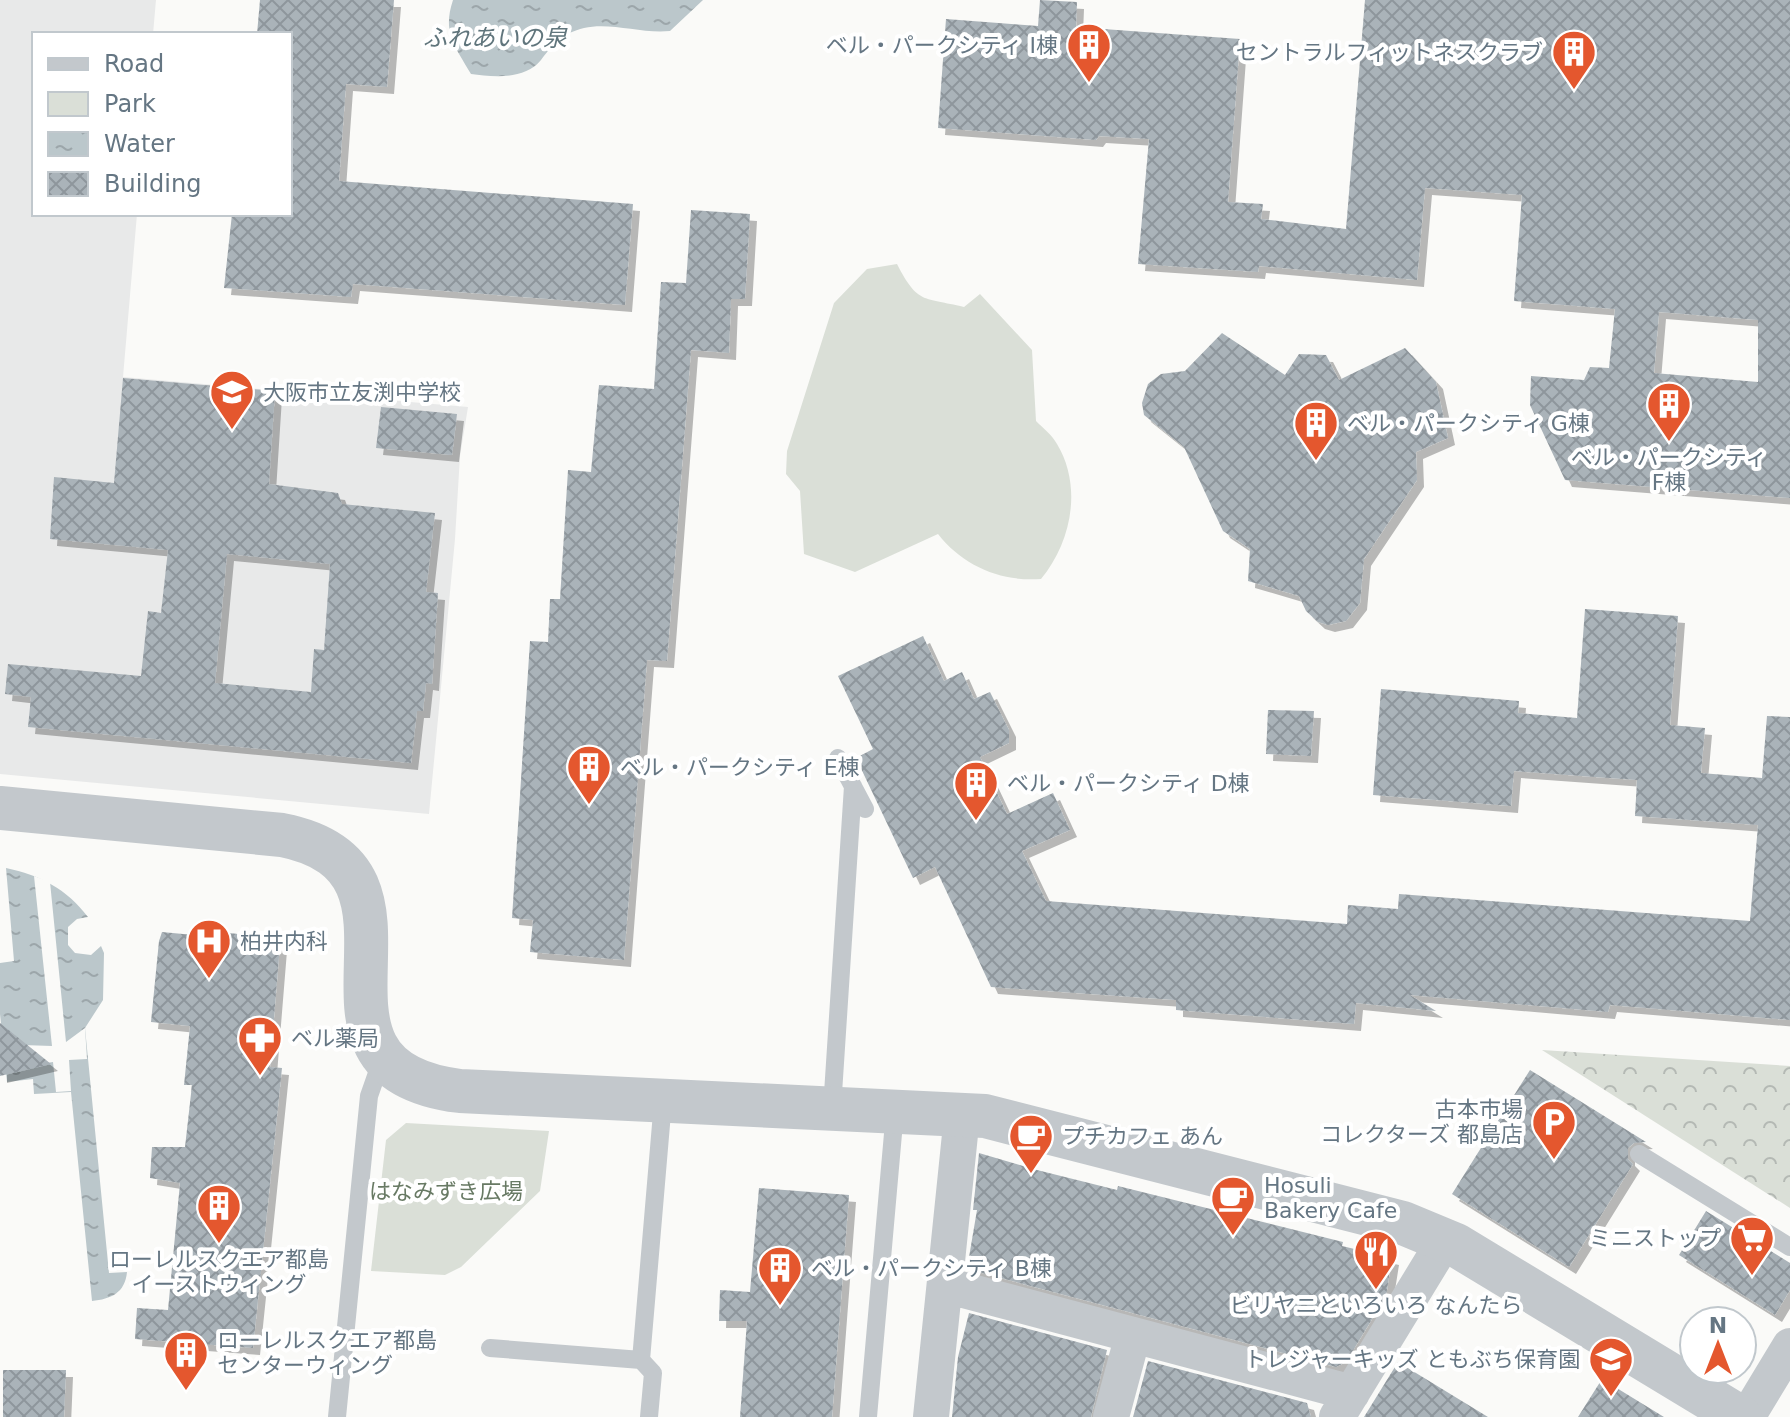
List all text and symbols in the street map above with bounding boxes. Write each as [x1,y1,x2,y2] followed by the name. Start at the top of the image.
[1065,21,1113,84] building icon: ベル・パークシティ I棟
[423,24,568,52] water label: ふれあいの泉
[1550,28,1598,91] building icon: セントラルフィットネスクラブ
[32,32,292,216] legend
[826,33,1058,58] place label: ベル・パークシティ I棟
[1235,40,1543,65] place label: セントラルフィットネスクラブ
[104,50,164,78] text: Road
[104,90,156,118] text: Park
[104,130,175,158] text: Water
[104,170,201,198] text: Building
[208,368,256,431] school or university icon: 大阪市立友渕中学校
[263,380,461,405] place label: 大阪市立友渕中学校
[1645,380,1693,443] building icon: ベル・パークシティ F棟
[1292,399,1340,462] building icon: ベル・パークシティ G棟
[1347,411,1590,436] place label: ベル・パークシティ G棟
[1571,445,1767,495] place label: ベル・パークシティ F棟
[565,743,613,806] building icon: ベル・パークシティ E棟
[620,755,860,780] place label: ベル・パークシティ E棟
[952,759,1000,822] building icon: ベル・パークシティ D棟
[1007,771,1250,796] place label: ベル・パークシティ D棟
[185,917,233,980] hospital icon: 柏井内科
[240,929,328,954] place label: 柏井内科
[236,1014,284,1077] pharmacy icon: ベル薬局
[291,1026,379,1051] place label: ベル薬局
[1320,1097,1523,1147] place label: 古本市場 コレクターズ 都島店
[1530,1098,1578,1161] parking icon: 古本市場 コレクターズ 都島店
[1007,1112,1055,1175] cafe icon: プチカフェ あん
[1062,1124,1223,1149] place label: プチカフェ あん
[1264,1173,1397,1223] place label: Hosuli Bakery Cafe
[1209,1174,1257,1237] cafe icon: Hosuli Bakery Cafe
[369,1179,523,1204] park label: はなみずき広場
[195,1182,243,1245] building icon: ローレルスクエア都島 イーストウィング
[1728,1214,1776,1277] supermarket icon: ミニストップ
[1589,1226,1721,1251] place label: ミニストップ
[1352,1228,1400,1291] restaurant icon: ビリヤニといろいろ なんたら
[756,1244,804,1307] building icon: ベル・パークシティ B棟
[109,1247,329,1297] place label: ローレルスクエア都島 イーストウィング
[811,1256,1052,1281] place label: ベル・パークシティ B棟
[1230,1293,1523,1318] place label: ビリヤニといろいろ なんたら
[1678,1305,1758,1385] north arrow
[1709,1313,1727,1338] text: N
[217,1328,437,1378] place label: ローレルスクエア都島 センターウィング
[162,1329,210,1392] building icon: ローレルスクエア都島 センターウィング
[1587,1335,1635,1398] school or university icon: トレジャーキッズ ともぶち保育園
[1244,1347,1580,1372] place label: トレジャーキッズ ともぶち保育園

